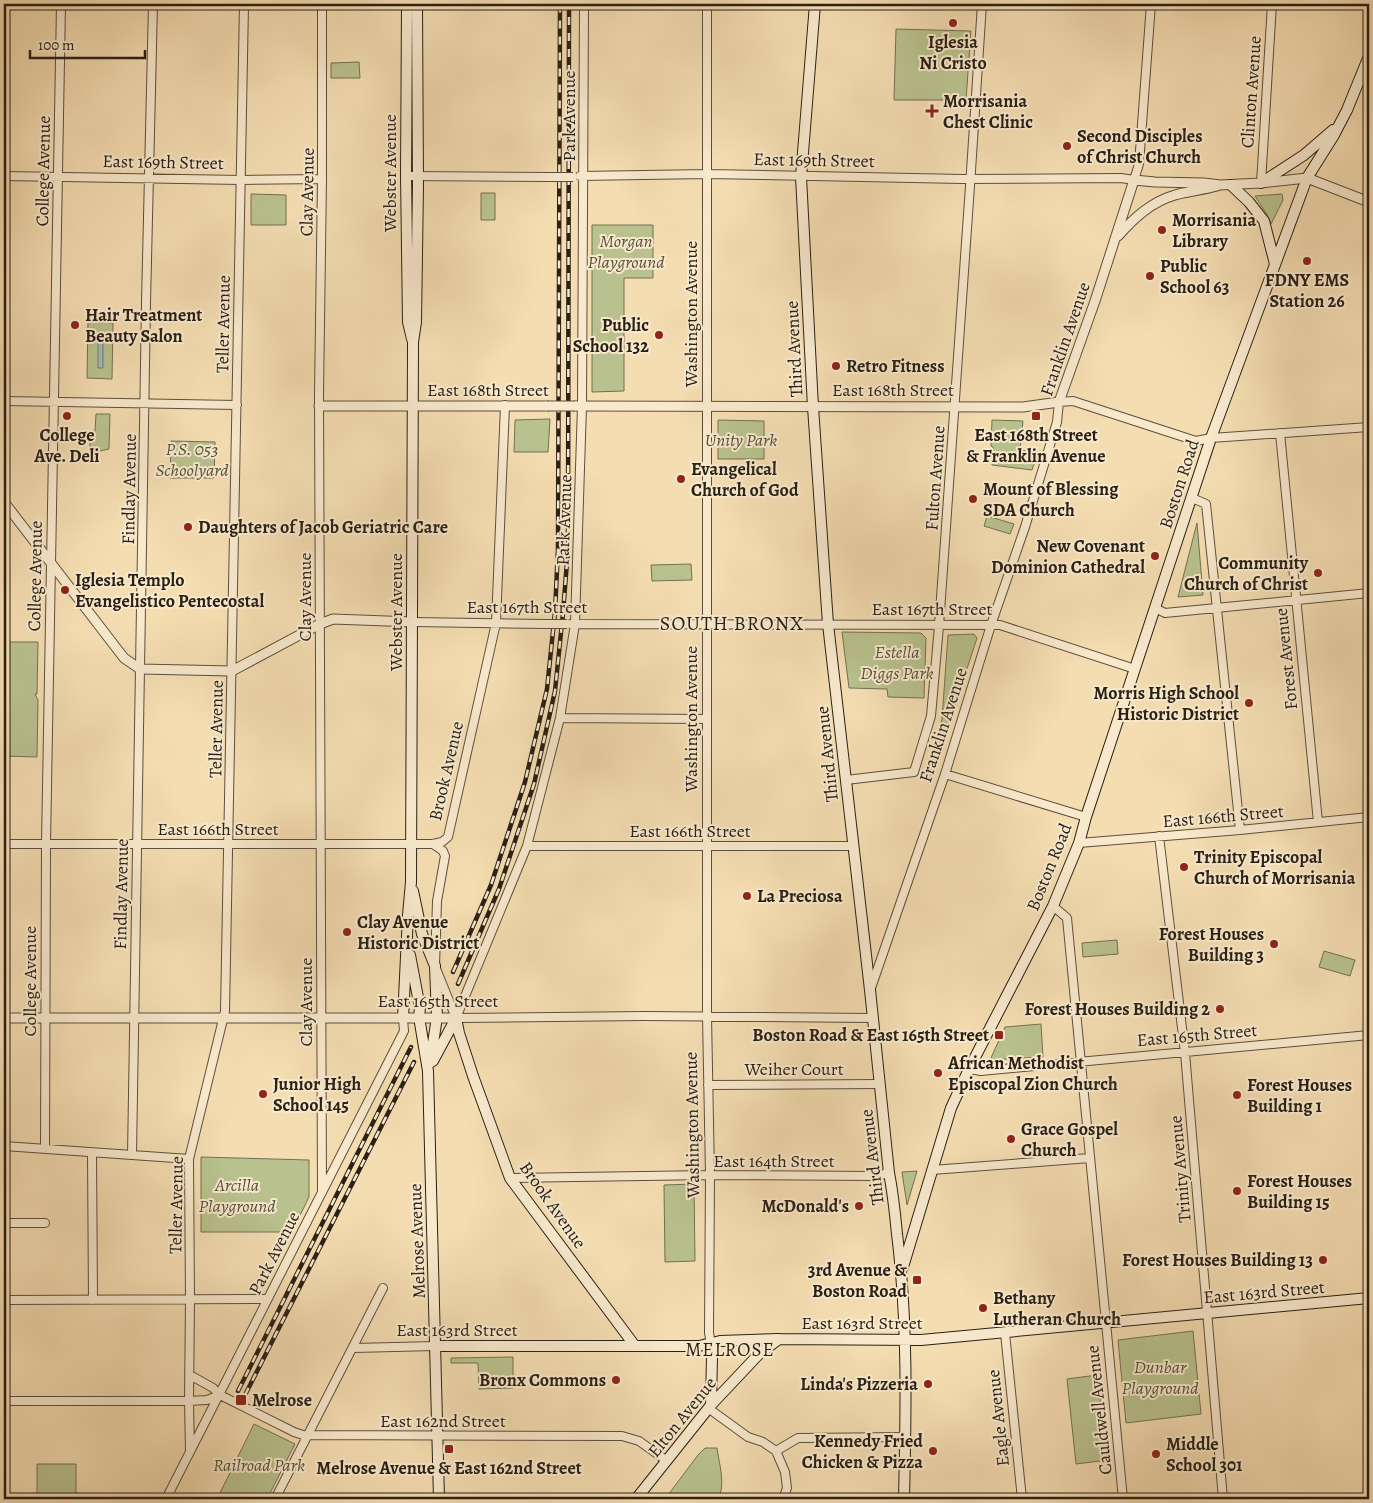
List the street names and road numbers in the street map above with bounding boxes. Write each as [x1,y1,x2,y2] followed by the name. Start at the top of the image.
[1235,35,1267,149] street label: Clinton Avenue
[557,71,581,161] street label: Park Avenue
[378,114,402,233] street label: Webster Avenue
[30,115,56,227] street label: College Avenue
[294,147,320,237] street label: Clay Avenue
[753,147,875,173] street label: East 169th Street
[102,149,224,175] street label: East 169th Street
[679,241,703,388] street label: Washington Avenue
[210,275,236,373] street label: Teller Avenue
[1034,279,1096,399] street label: Franklin Avenue
[779,300,809,398] street label: Third Avenue
[427,378,549,402] street label: East 168th Street
[832,378,954,402] street label: East 168th Street
[919,425,951,531] street label: Fulton Avenue
[116,433,142,545] street label: Findlay Avenue
[1153,436,1205,532] street label: Boston Road
[550,474,578,566] street label: Park Avenue
[22,520,48,632] street label: College Avenue
[293,553,317,641] street label: Clay Avenue
[384,553,408,672] street label: Webster Avenue
[467,595,587,619] street label: East 167th Street
[872,597,992,621] street label: East 167th Street
[1269,607,1303,711] street label: Forest Avenue
[679,646,703,793] street label: Washington Avenue
[913,665,973,785] street label: Franklin Avenue
[203,680,229,778] street label: Teller Avenue
[810,705,844,803] street label: Third Avenue
[423,719,469,823] street label: Brook Avenue
[1161,799,1285,833] street label: East 166th Street
[157,817,279,841] street label: East 166th Street
[629,819,751,843] street label: East 166th Street
[1021,819,1078,914] street label: Boston Road
[108,838,134,950] street label: Findlay Avenue
[18,926,42,1036] street label: College Avenue
[294,958,318,1046] street label: Clay Avenue
[378,989,499,1013] street label: East 165th Street
[1136,1018,1258,1052] street label: East 165th Street
[679,1052,705,1199] street label: Washington Avenue
[743,1057,844,1081] street label: Weiher Court
[854,1108,890,1206] street label: Third Avenue
[1163,1114,1197,1224] street label: Trinity Avenue
[713,1149,835,1173] street label: East 164th Street
[163,1156,189,1254] street label: Teller Avenue
[514,1157,592,1253] street label: Brook Avenue
[403,1183,431,1299] street label: Melrose Avenue
[243,1207,305,1299] street label: Park Avenue
[1202,1275,1326,1309] street label: East 163rd Street
[801,1311,923,1335] street label: East 163rd Street
[396,1318,518,1342] street label: East 163rd Street
[1080,1344,1118,1476] street label: Cauldwell Avenue
[981,1368,1015,1468] street label: Eagle Avenue
[642,1372,722,1462] street label: Elton Avenue
[380,1409,506,1433] street label: East 162nd Street

